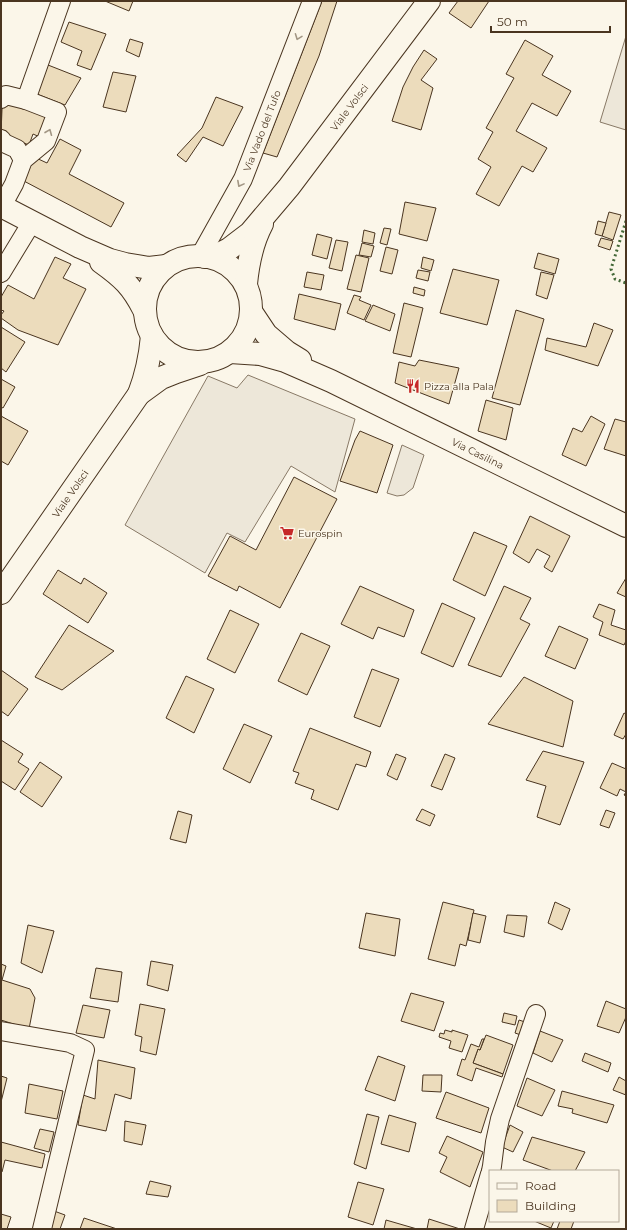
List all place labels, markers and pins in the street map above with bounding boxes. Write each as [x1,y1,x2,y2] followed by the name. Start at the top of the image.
[405,378,421,394] restaurant icon: Pizza alla Pala
[424,380,494,393] place label: Pizza alla Pala
[279,525,295,541] supermarket icon: Eurospin
[298,527,343,540] place label: Eurospin

